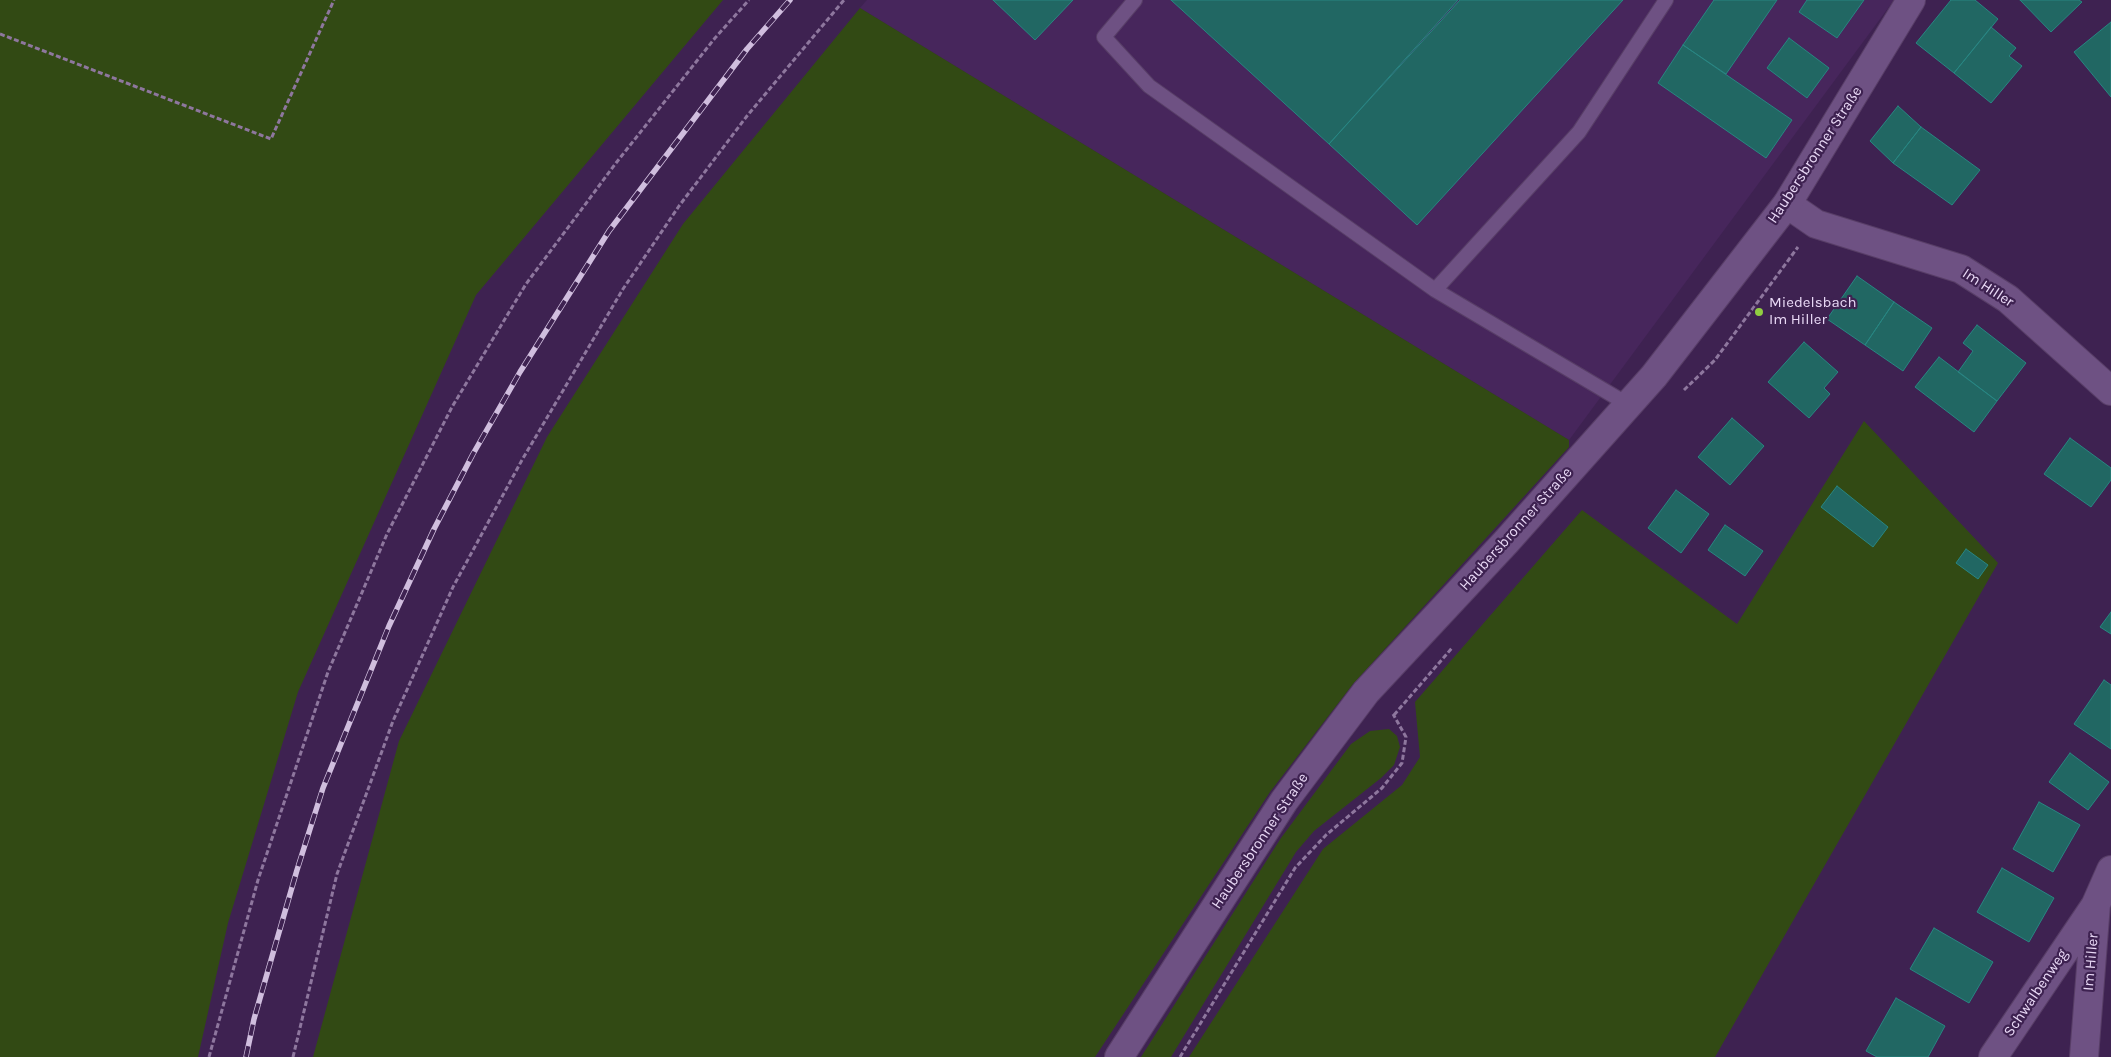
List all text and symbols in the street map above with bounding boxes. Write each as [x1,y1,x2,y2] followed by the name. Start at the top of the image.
[1764,83,1866,227] street label: Haubersbronner Straße
[1959,265,2017,311] street label: Im Hiller
[1769,294,1856,329] place label: Miedelsbach Im Hiller
[1753,306,1765,318] marker: Miedelsbach Im Hiller
[1456,464,1576,594] street label: Haubersbronner Straße
[1208,770,1312,912] street label: Haubersbronner Straße
[2080,932,2102,992] street label: Im Hiller
[2000,946,2072,1040] street label: Schwalbenweg

